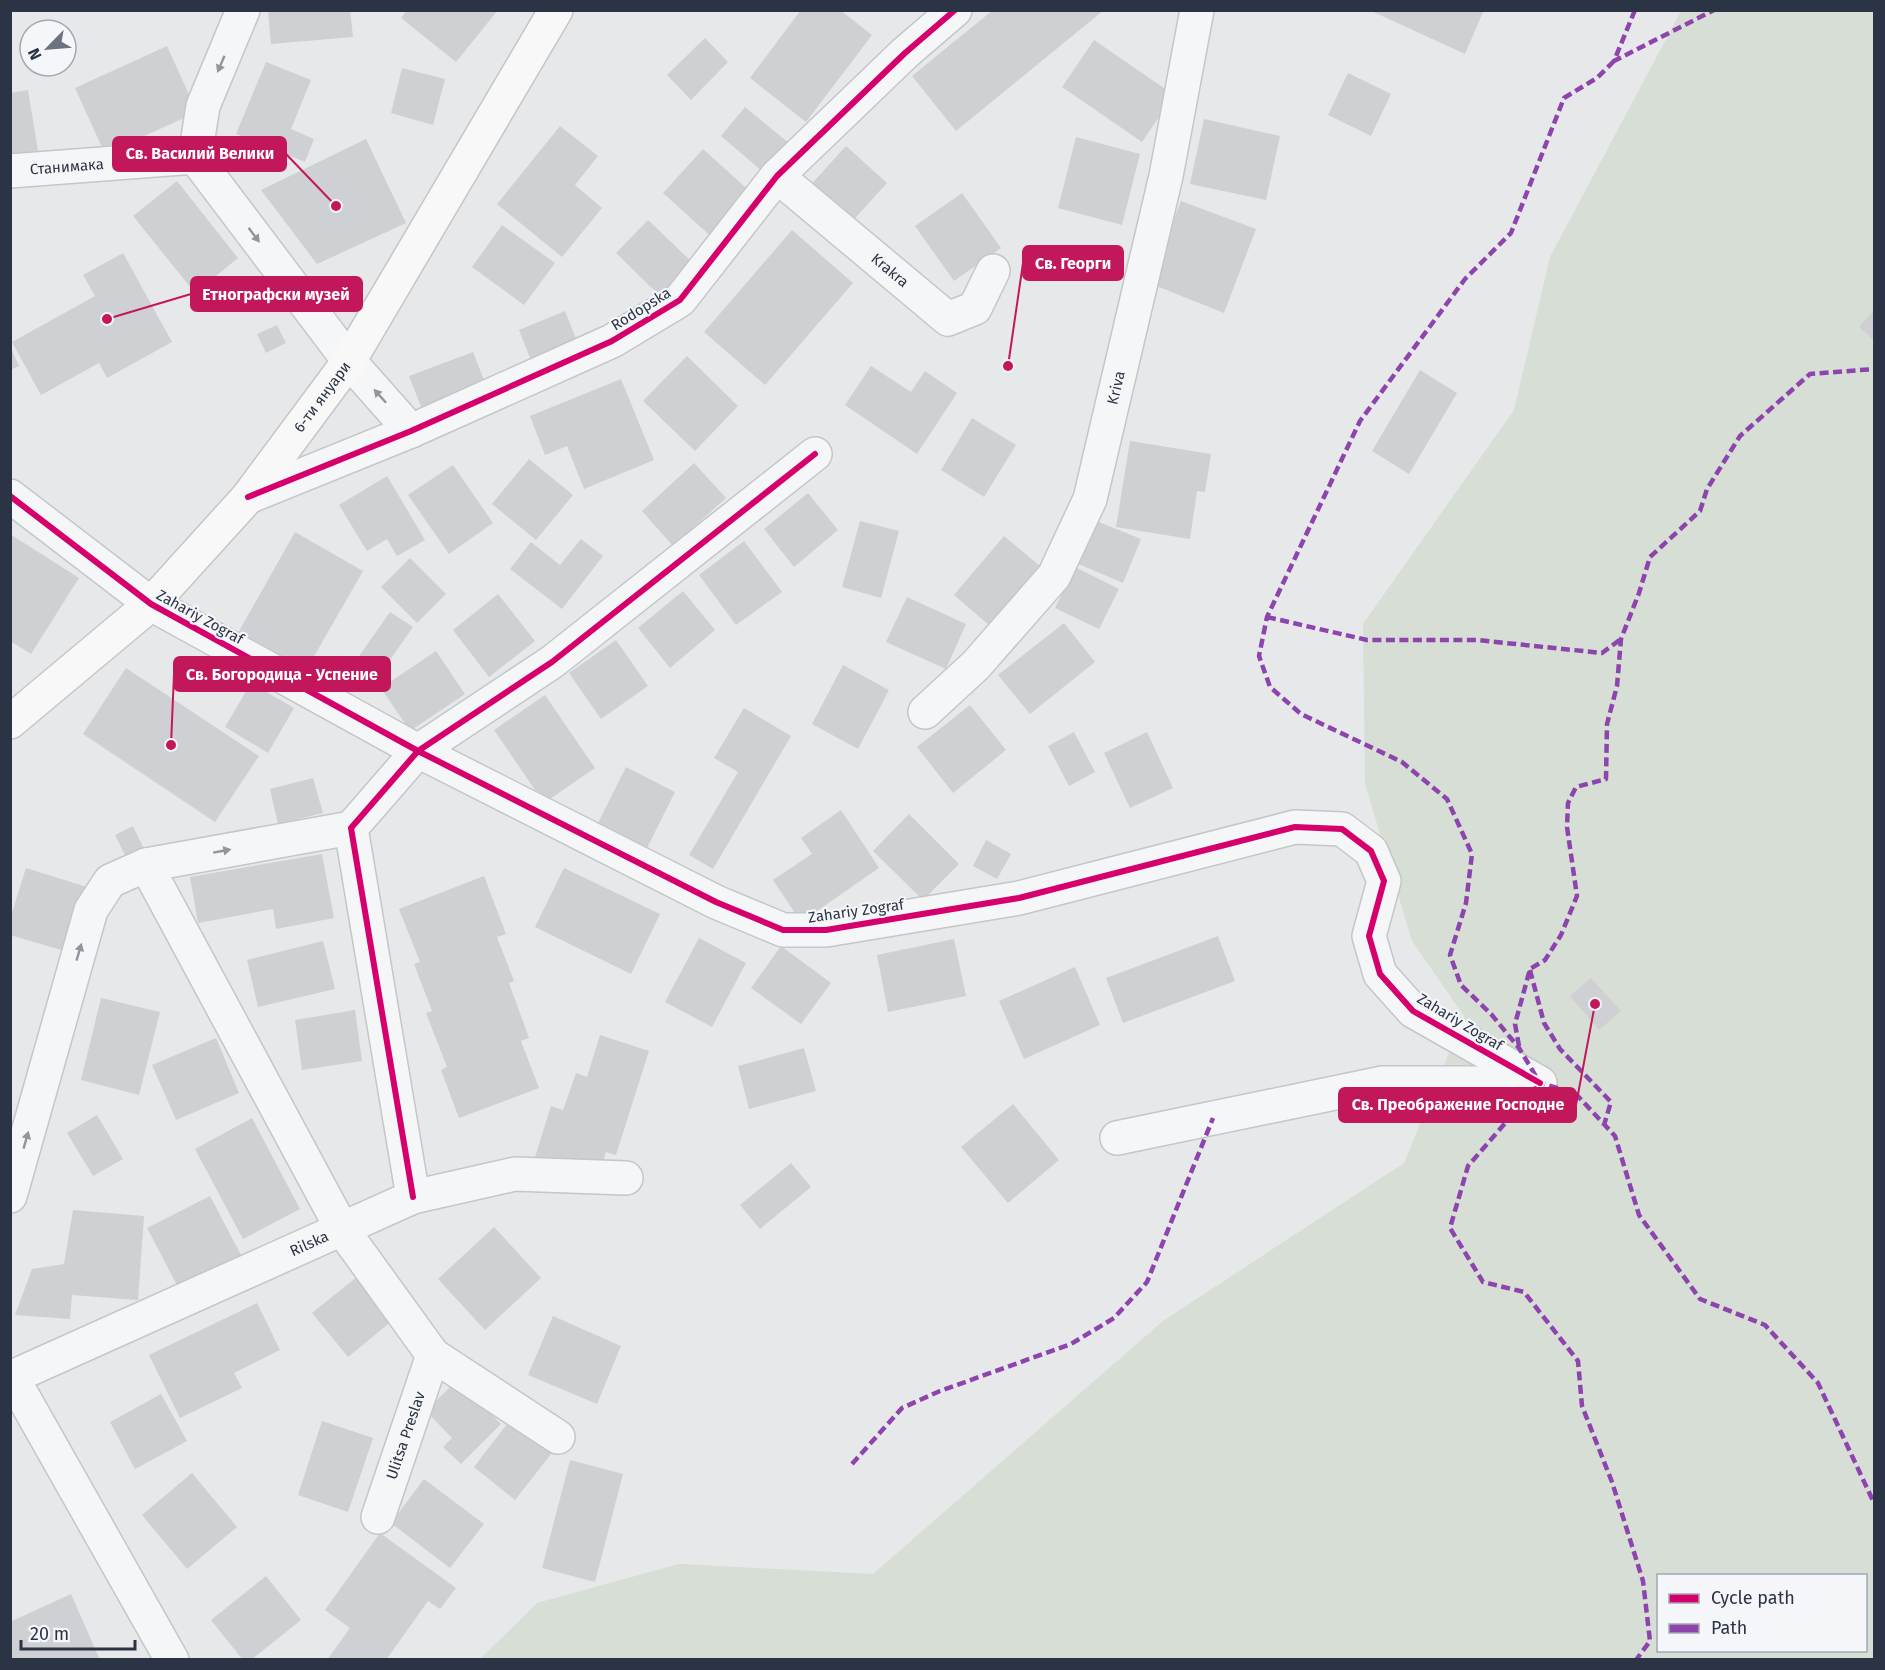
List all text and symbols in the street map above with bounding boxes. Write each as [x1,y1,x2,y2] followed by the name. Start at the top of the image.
[18,18,78,78] north arrow
[24,45,46,63] text: N
[216,56,226,74] one-way arrow
[113,137,286,171] callout: Св. Василий Велики
[126,144,274,163] text: Св. Василий Велики
[29,155,104,178] street label: Станимака
[248,227,260,243] one-way arrow
[1023,246,1123,280] callout: Св. Георги
[867,249,912,291] street label: Krakra
[1035,254,1111,273] text: Св. Георги
[191,277,362,311] callout: Етнографски музей
[608,284,674,334] street label: Rodopska
[202,285,350,304] text: Етнографски музей
[290,358,355,436] street label: 6-ти януари
[1104,369,1129,406] street label: Kriva
[374,389,387,404] one-way arrow
[153,586,247,649] street label: Zahariy Zograf
[174,657,390,691] callout: Св. Богородица - Успение
[186,665,378,684] text: Св. Богородица - Успение
[213,846,232,855] one-way arrow
[807,895,906,927] street label: Zahariy Zograf
[75,943,84,961] one-way arrow
[1414,989,1507,1055] street label: Zahariy Zograf
[1339,1088,1576,1122] callout: Св. Преображение Господне
[1352,1095,1564,1114] text: Св. Преображение Господне
[22,1130,32,1149] one-way arrow
[287,1227,331,1260] street label: Rilska
[382,1389,429,1482] street label: Ulitsa Preslav
[1657,1574,1867,1652] legend
[1711,1587,1795,1609] text: Cycle path
[21,1613,135,1651] scale bar
[1711,1617,1747,1639] text: Path
[30,1623,69,1645] text: 20 m

